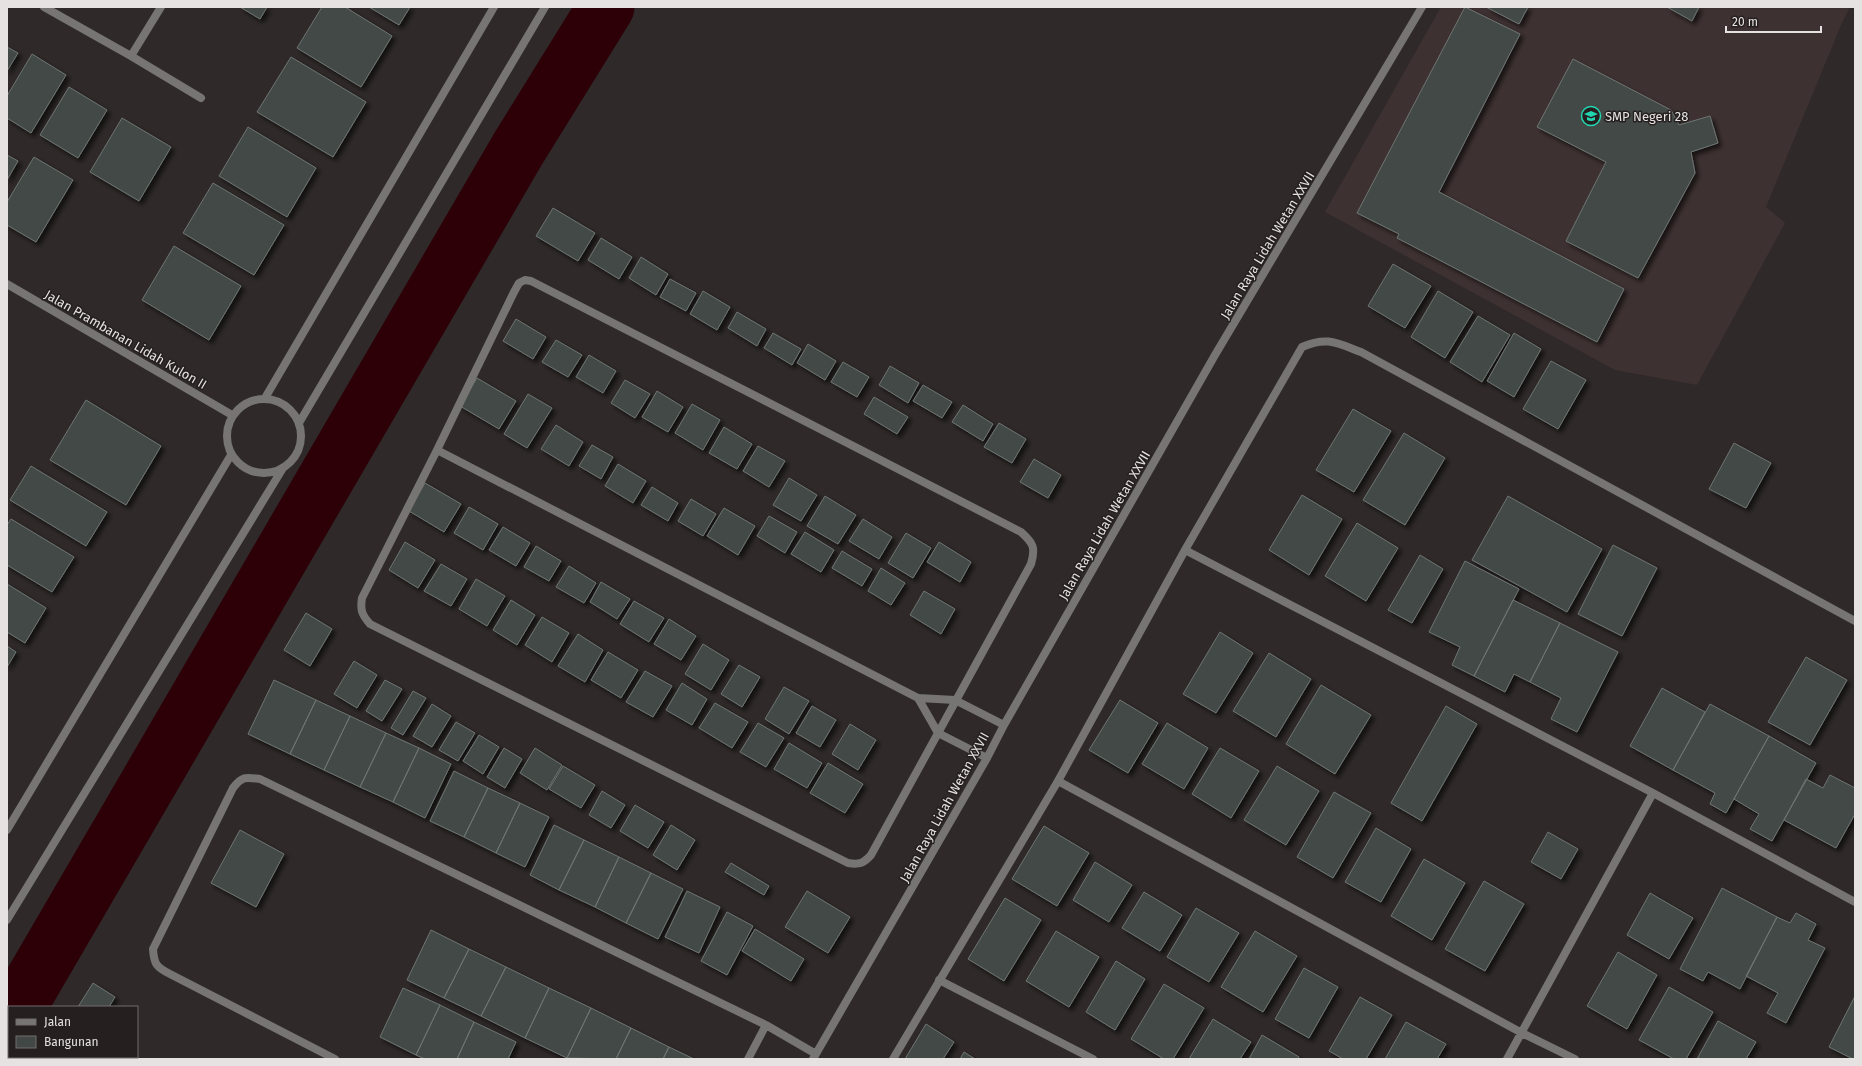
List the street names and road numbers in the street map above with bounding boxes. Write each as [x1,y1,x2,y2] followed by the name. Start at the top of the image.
[1217,169,1318,322] street label: Jalan Raya Lidah Wetan XXVII
[42,287,209,392] street label: Jalan Prambanan Lidah Kulon II
[1056,448,1153,602] street label: Jalan Raya Lidah Wetan XXVII
[897,729,992,885] street label: Jalan Raya Lidah Wetan XXVII

